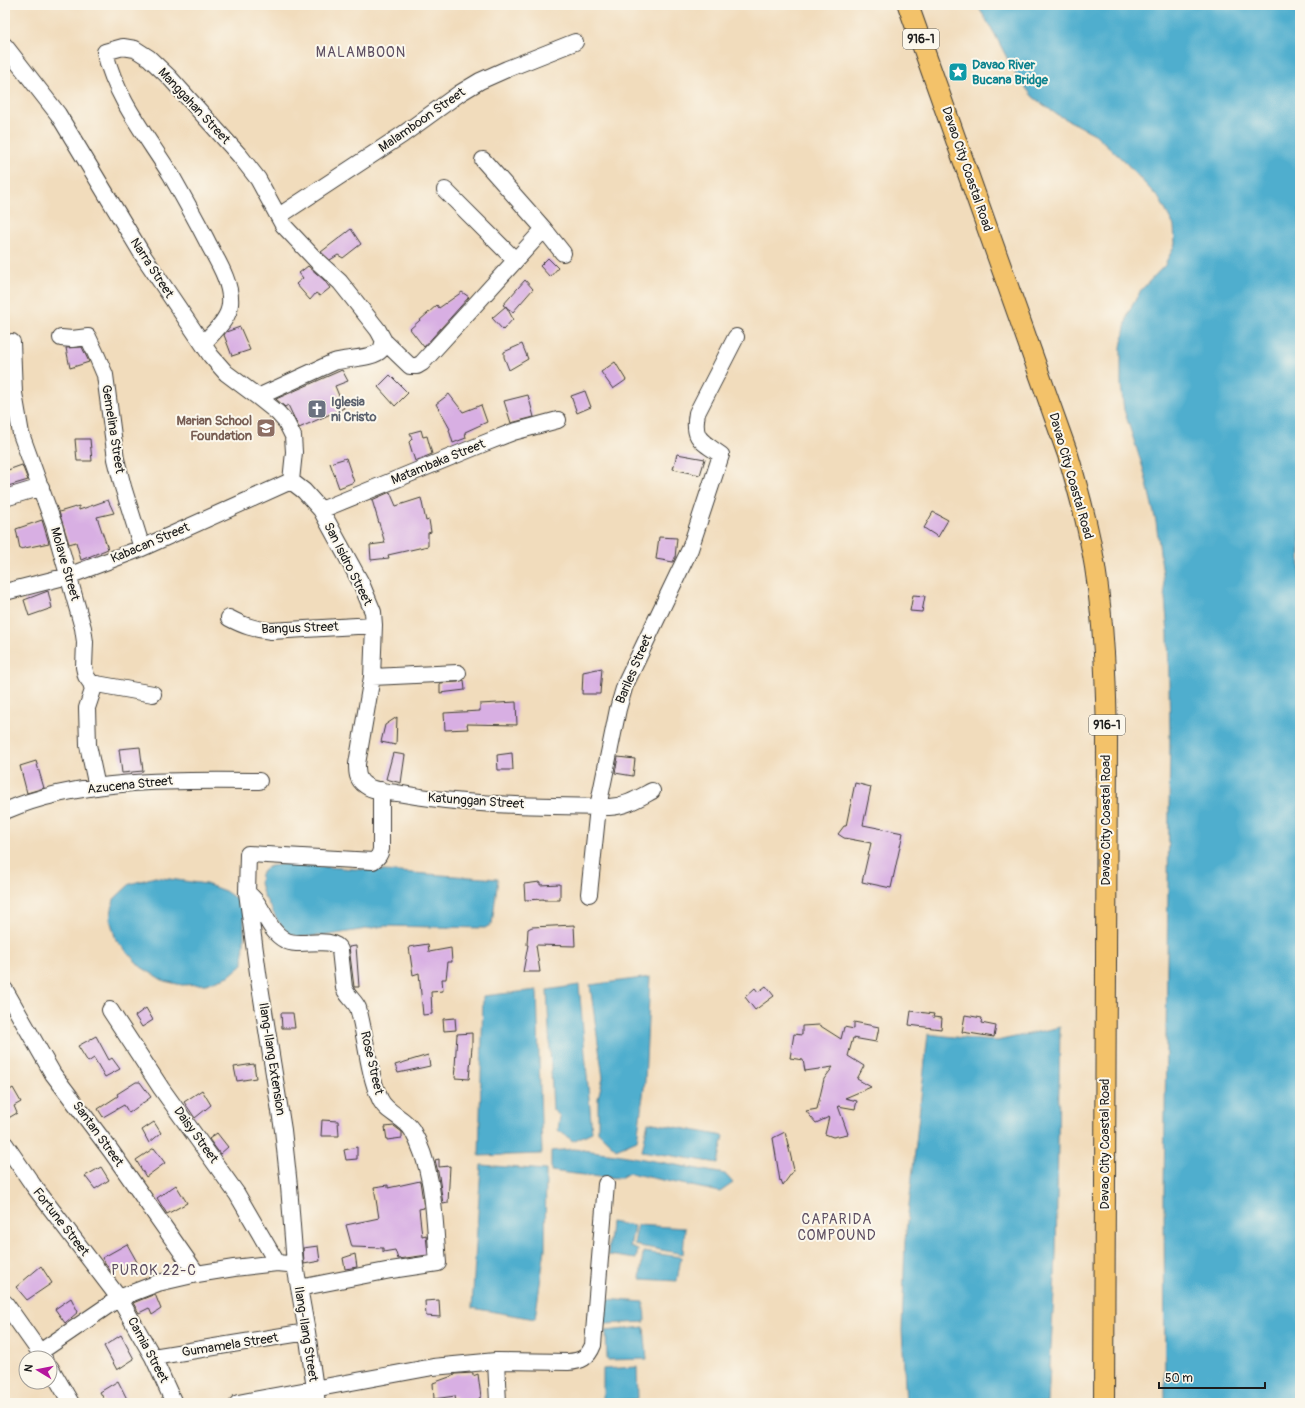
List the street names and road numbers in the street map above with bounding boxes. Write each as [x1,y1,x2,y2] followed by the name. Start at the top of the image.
[903,29,939,49] road number: 916-1
[154,64,234,148] street label: Manggahan Street
[376,84,469,156] street label: Malamboon Street
[938,105,996,233] street label: Davao City Coastal Road
[127,235,178,302] street label: Narra Street
[98,383,128,475] street label: Gemelina Street
[1045,411,1097,541] street label: Davao City Coastal Road
[389,436,488,488] street label: Matambaka Street
[108,519,192,567] street label: Kabacan Street
[320,520,376,609] street label: San Isidro Street
[47,525,83,603] street label: Molave Street
[261,619,340,637] street label: Bangus Street
[612,631,656,706] street label: Bariles Street
[1089,715,1125,735] road number: 916-1
[1098,755,1114,885] street label: Davao City Coastal Road
[86,772,174,797] street label: Azucena Street
[427,790,526,812] street label: Katunggan Street
[255,1001,289,1117] street label: Ilang-Ilang Extension
[357,1030,387,1097] street label: Rose Street
[1097,1079,1113,1209] street label: Davao City Coastal Road
[69,1098,127,1170] street label: Santan Street
[170,1104,222,1167] street label: Daisy Street
[29,1185,93,1260] street label: Fortune Street
[291,1285,322,1384] street label: Ilang-Ilang Street
[124,1314,172,1386] street label: Camia Street
[181,1329,280,1361] street label: Gumamela Street

